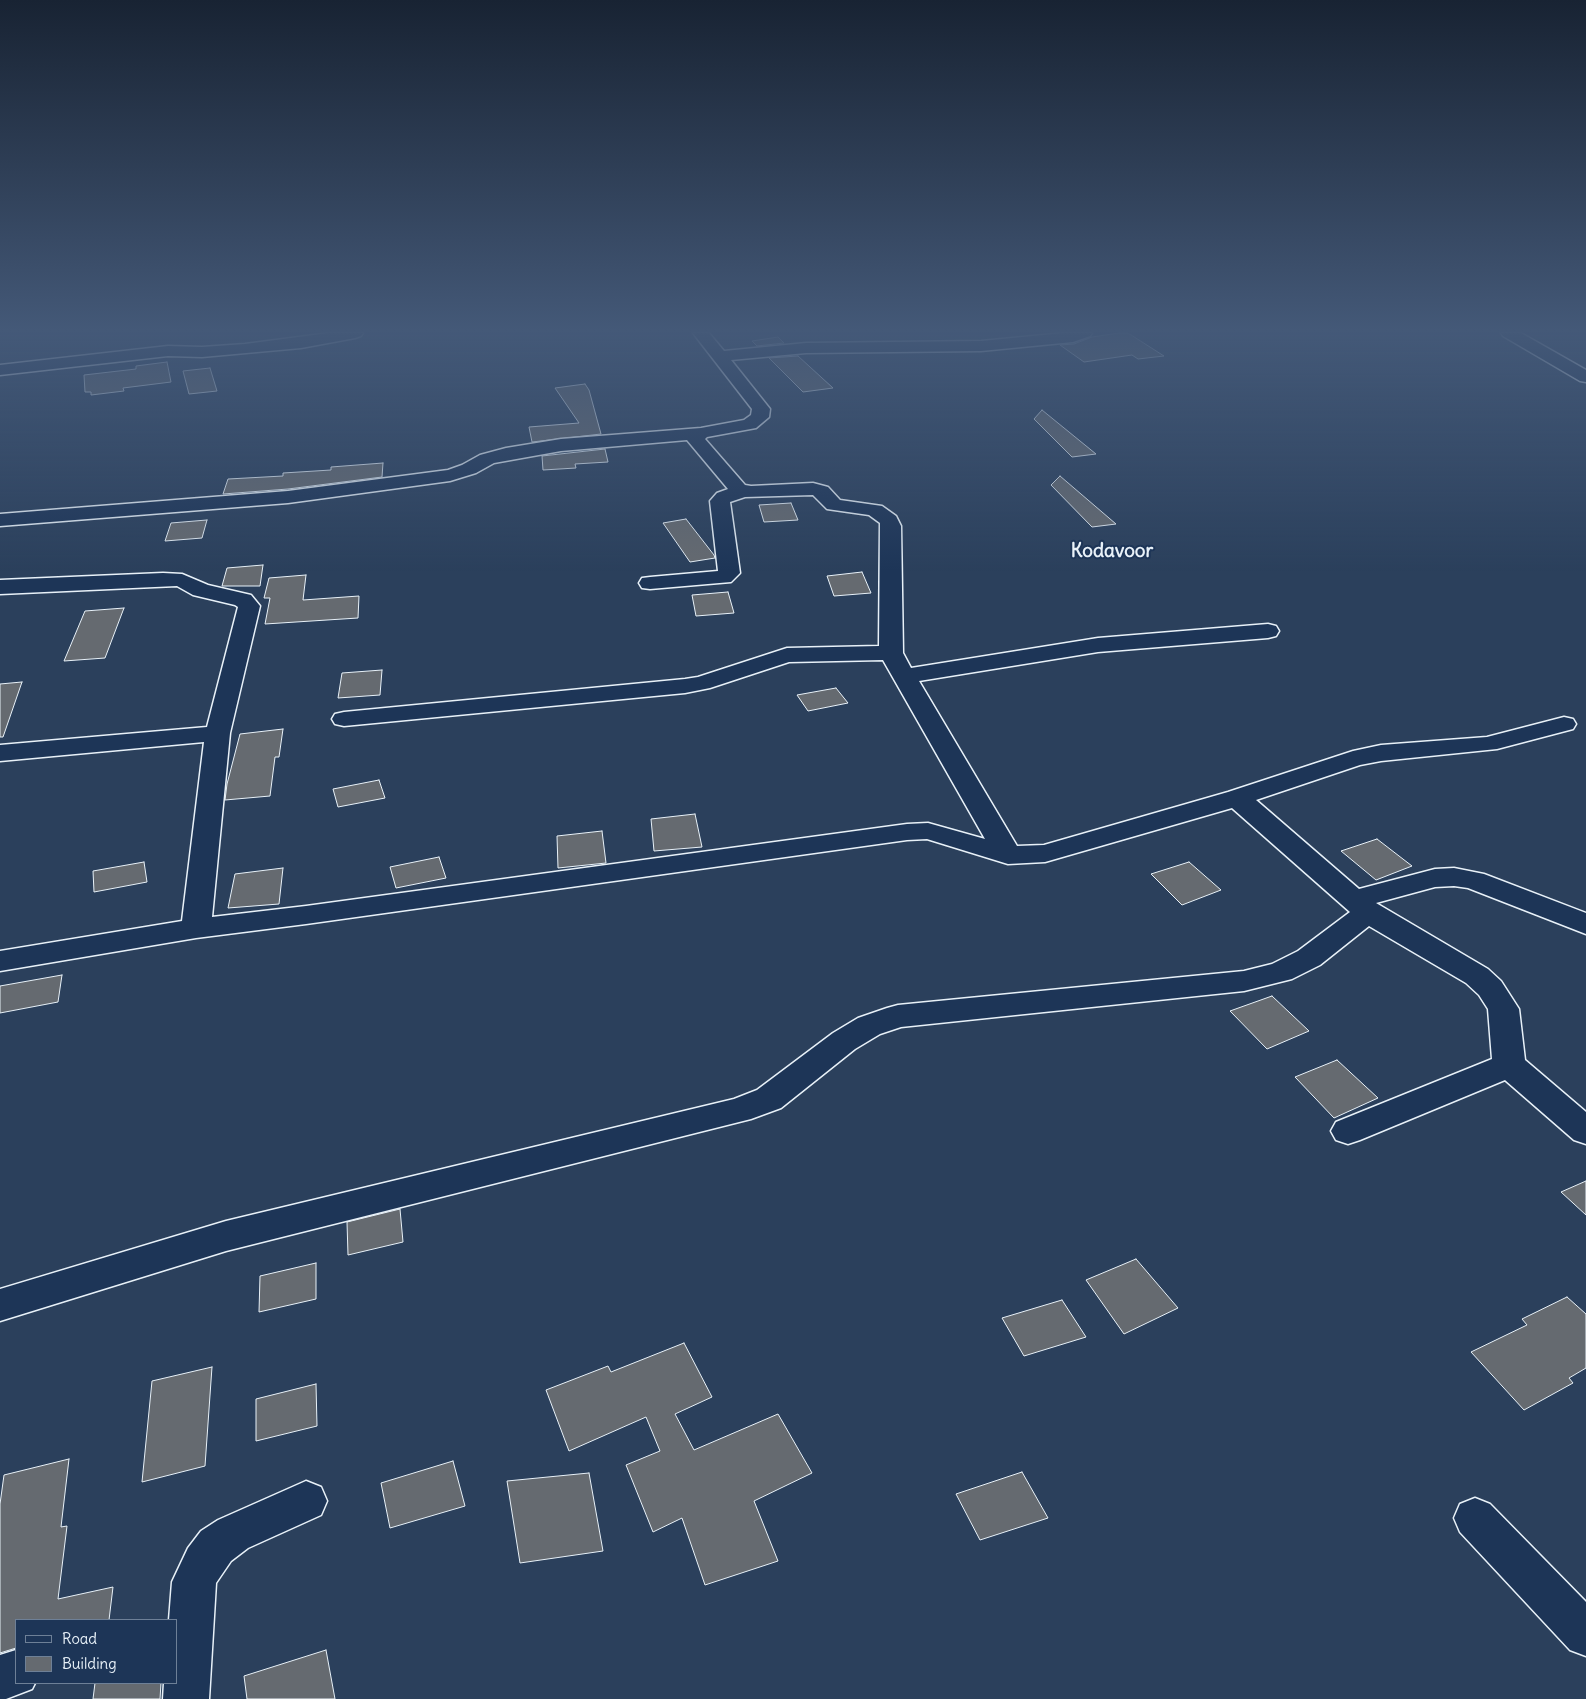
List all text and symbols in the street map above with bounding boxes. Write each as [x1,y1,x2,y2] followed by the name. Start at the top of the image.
[1071,541,1153,563] district label: Kodavoor
[15,1619,178,1684] legend
[62,1629,97,1648] text: Road
[62,1654,117,1673] text: Building

